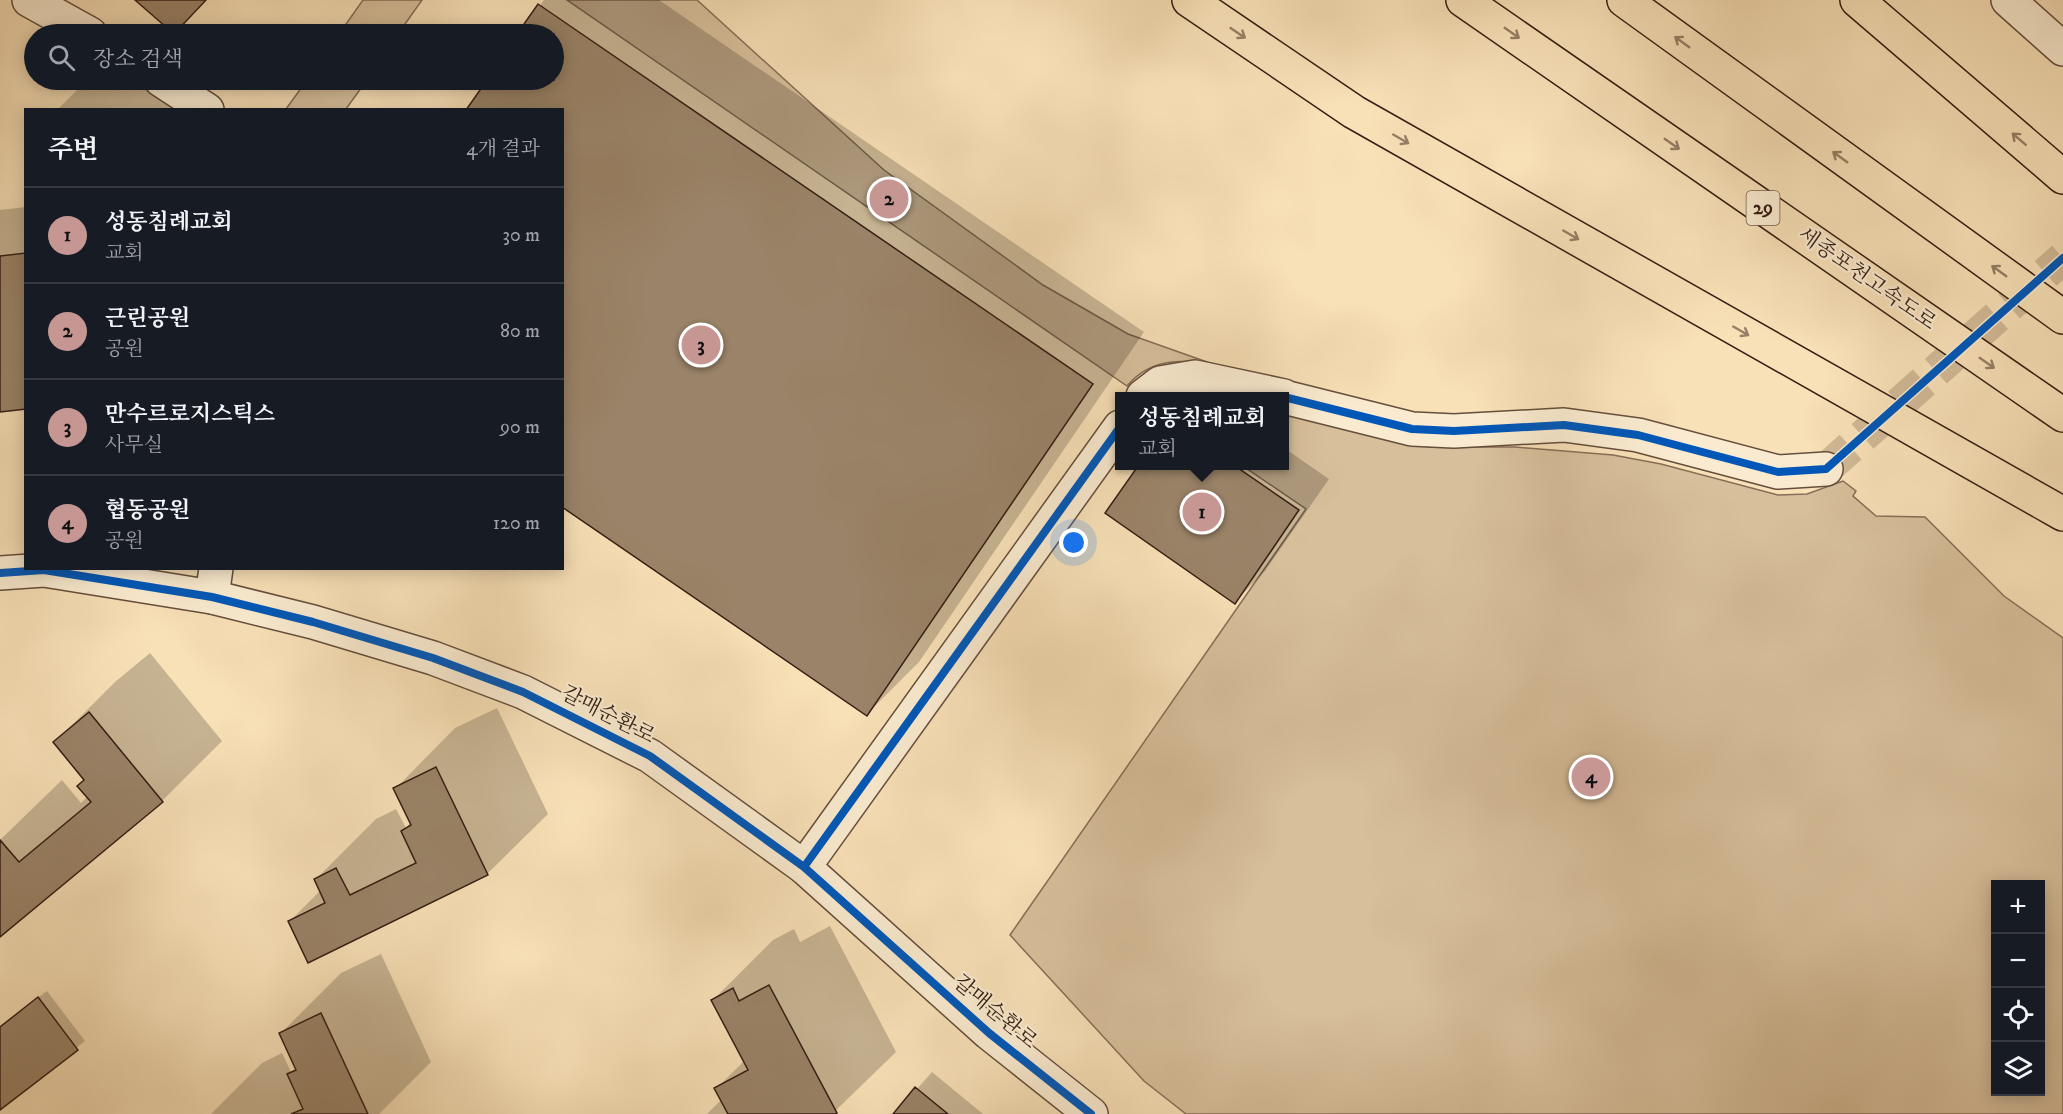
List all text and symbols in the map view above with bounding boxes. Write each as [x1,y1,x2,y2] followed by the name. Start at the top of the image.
[24,24,564,90] search box
[1229,27,1245,39] one-way arrow
[1503,27,1519,39] one-way arrow
[1675,36,1691,49] one-way arrow
[45,41,78,74] icon: search
[93,46,183,73] text: 장소 검색
[2012,132,2027,146] one-way arrow
[1392,133,1409,145] one-way arrow
[48,134,98,167] text: 주변
[466,137,540,162] text: 4개 결과
[1663,138,1679,150] one-way arrow
[1833,151,1849,163] one-way arrow
[870,176,908,222] pin: 2
[1746,191,1780,225] road number: 29
[105,209,233,236] text: 성동침례교회
[1793,222,1941,336] street label: 세종포천고속도로
[64,223,71,248] text: 1
[502,223,540,248] text: 30 m
[1562,229,1579,241] one-way arrow
[105,241,144,266] text: 교회
[1991,265,2007,277] one-way arrow
[105,305,190,332] text: 근린공원
[63,319,72,344] text: 2
[500,319,540,344] text: 80 m
[682,322,720,368] pin: 3
[1732,326,1749,338] one-way arrow
[105,337,144,362] text: 공원
[1979,357,1995,369] one-way arrow
[1115,392,1289,470] popup
[105,401,275,428] text: 만수르로지스틱스
[1138,405,1266,432] text: 성동침례교회
[64,415,71,440] text: 3
[500,415,540,440] text: 90 m
[105,433,163,458] text: 사무실
[1138,437,1177,462] text: 교회
[1182,490,1222,534] pin: 1
[105,497,190,524] text: 협동공원
[62,511,73,536] text: 4
[493,511,540,536] text: 120 m
[1059,528,1088,557] your location
[105,529,144,554] text: 공원
[557,680,659,750] street label: 갈매순환로
[1572,754,1610,800] pin: 4
[1991,880,2045,1096] map controls
[1991,880,2045,934] button: +
[1991,934,2045,988] button: −
[948,969,1042,1055] street label: 갈매순환로
[1991,988,2045,1042] button: locate
[1991,1042,2045,1096] button: layers

